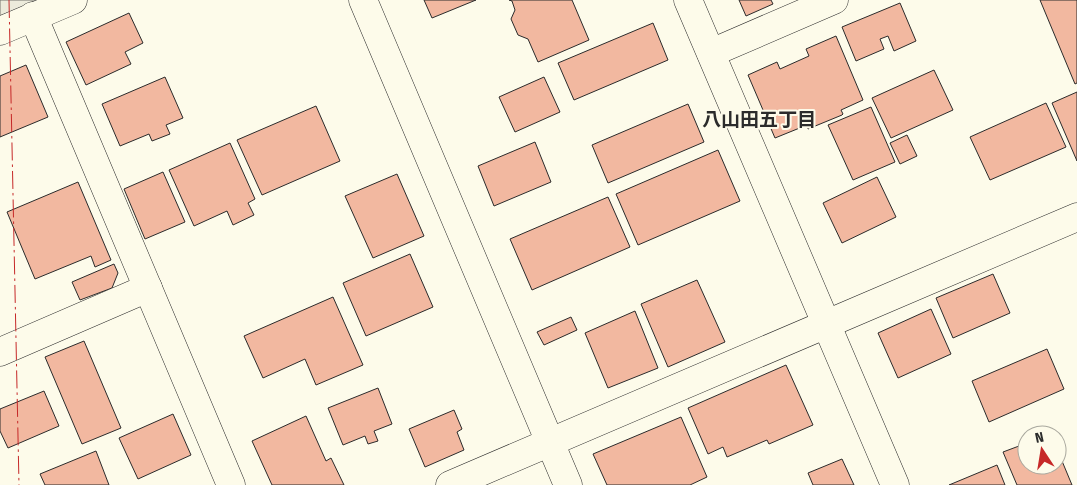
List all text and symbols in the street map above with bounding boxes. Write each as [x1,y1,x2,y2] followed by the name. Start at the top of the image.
[702,108,816,131] district label: 八山田五丁目
[1017,425,1067,475] north arrow
[1034,429,1045,447] text: N

